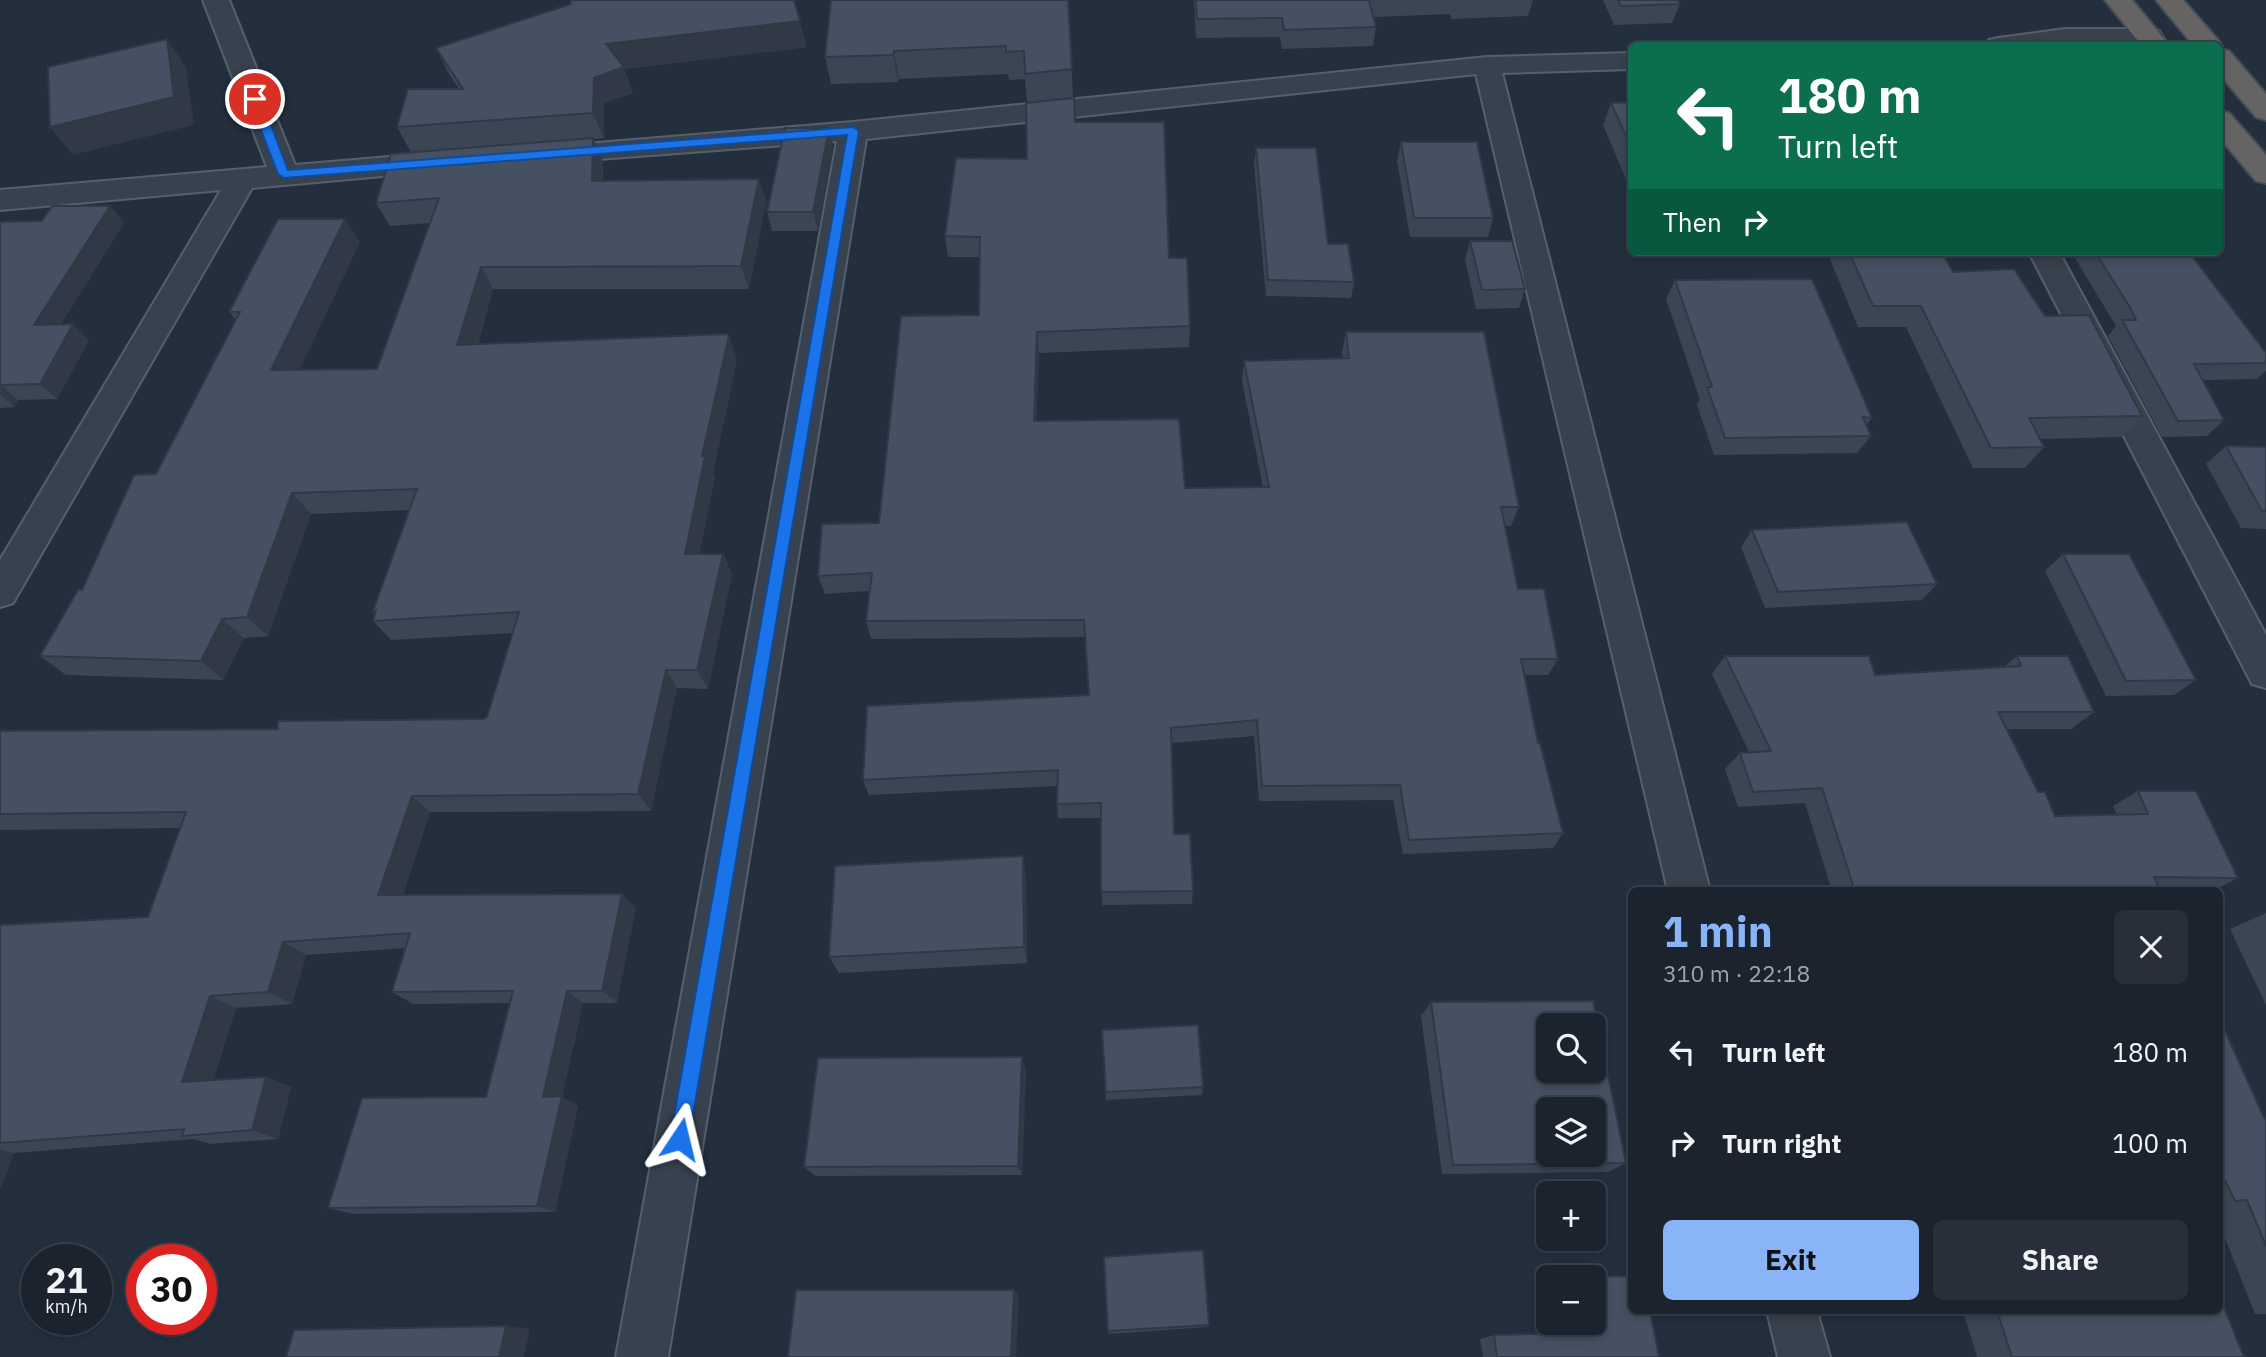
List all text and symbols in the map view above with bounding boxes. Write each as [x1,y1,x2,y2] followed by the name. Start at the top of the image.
[1778,63,1922,126] text: 180 m
[225,69,285,129] pin
[1663,70,1754,161] icon: left
[236,80,274,118] icon: arrive
[1778,125,1898,167] text: Turn left
[1736,203,1774,241] icon: right
[1663,205,1722,239] text: Then
[1663,904,1773,959] text: 1 min
[2114,910,2188,984] button: close
[1663,958,1810,988] text: 310 m · 22:18
[1536,1013,1606,1335] map controls
[1536,1013,1606,1083] button: search
[1663,1033,1701,1071] icon: left
[1722,1035,1825,1069] text: Turn left
[2112,1035,2188,1069] text: 180 m
[1536,1097,1606,1167] button: layers
[643,1102,717,1176] position arrow
[1663,1124,1701,1162] icon: right
[1722,1126,1841,1160] text: Turn right
[2112,1126,2188,1160] text: 100 m
[1536,1181,1606,1251] button: +
[1663,1220,1919,1300] button: Exit
[1933,1220,2188,1300] button: Share
[126,1244,217,1335] speed limit sign: 30
[45,1257,88,1303] text: 21
[1536,1265,1606,1335] button: −
[45,1295,88,1318] text: km/h

